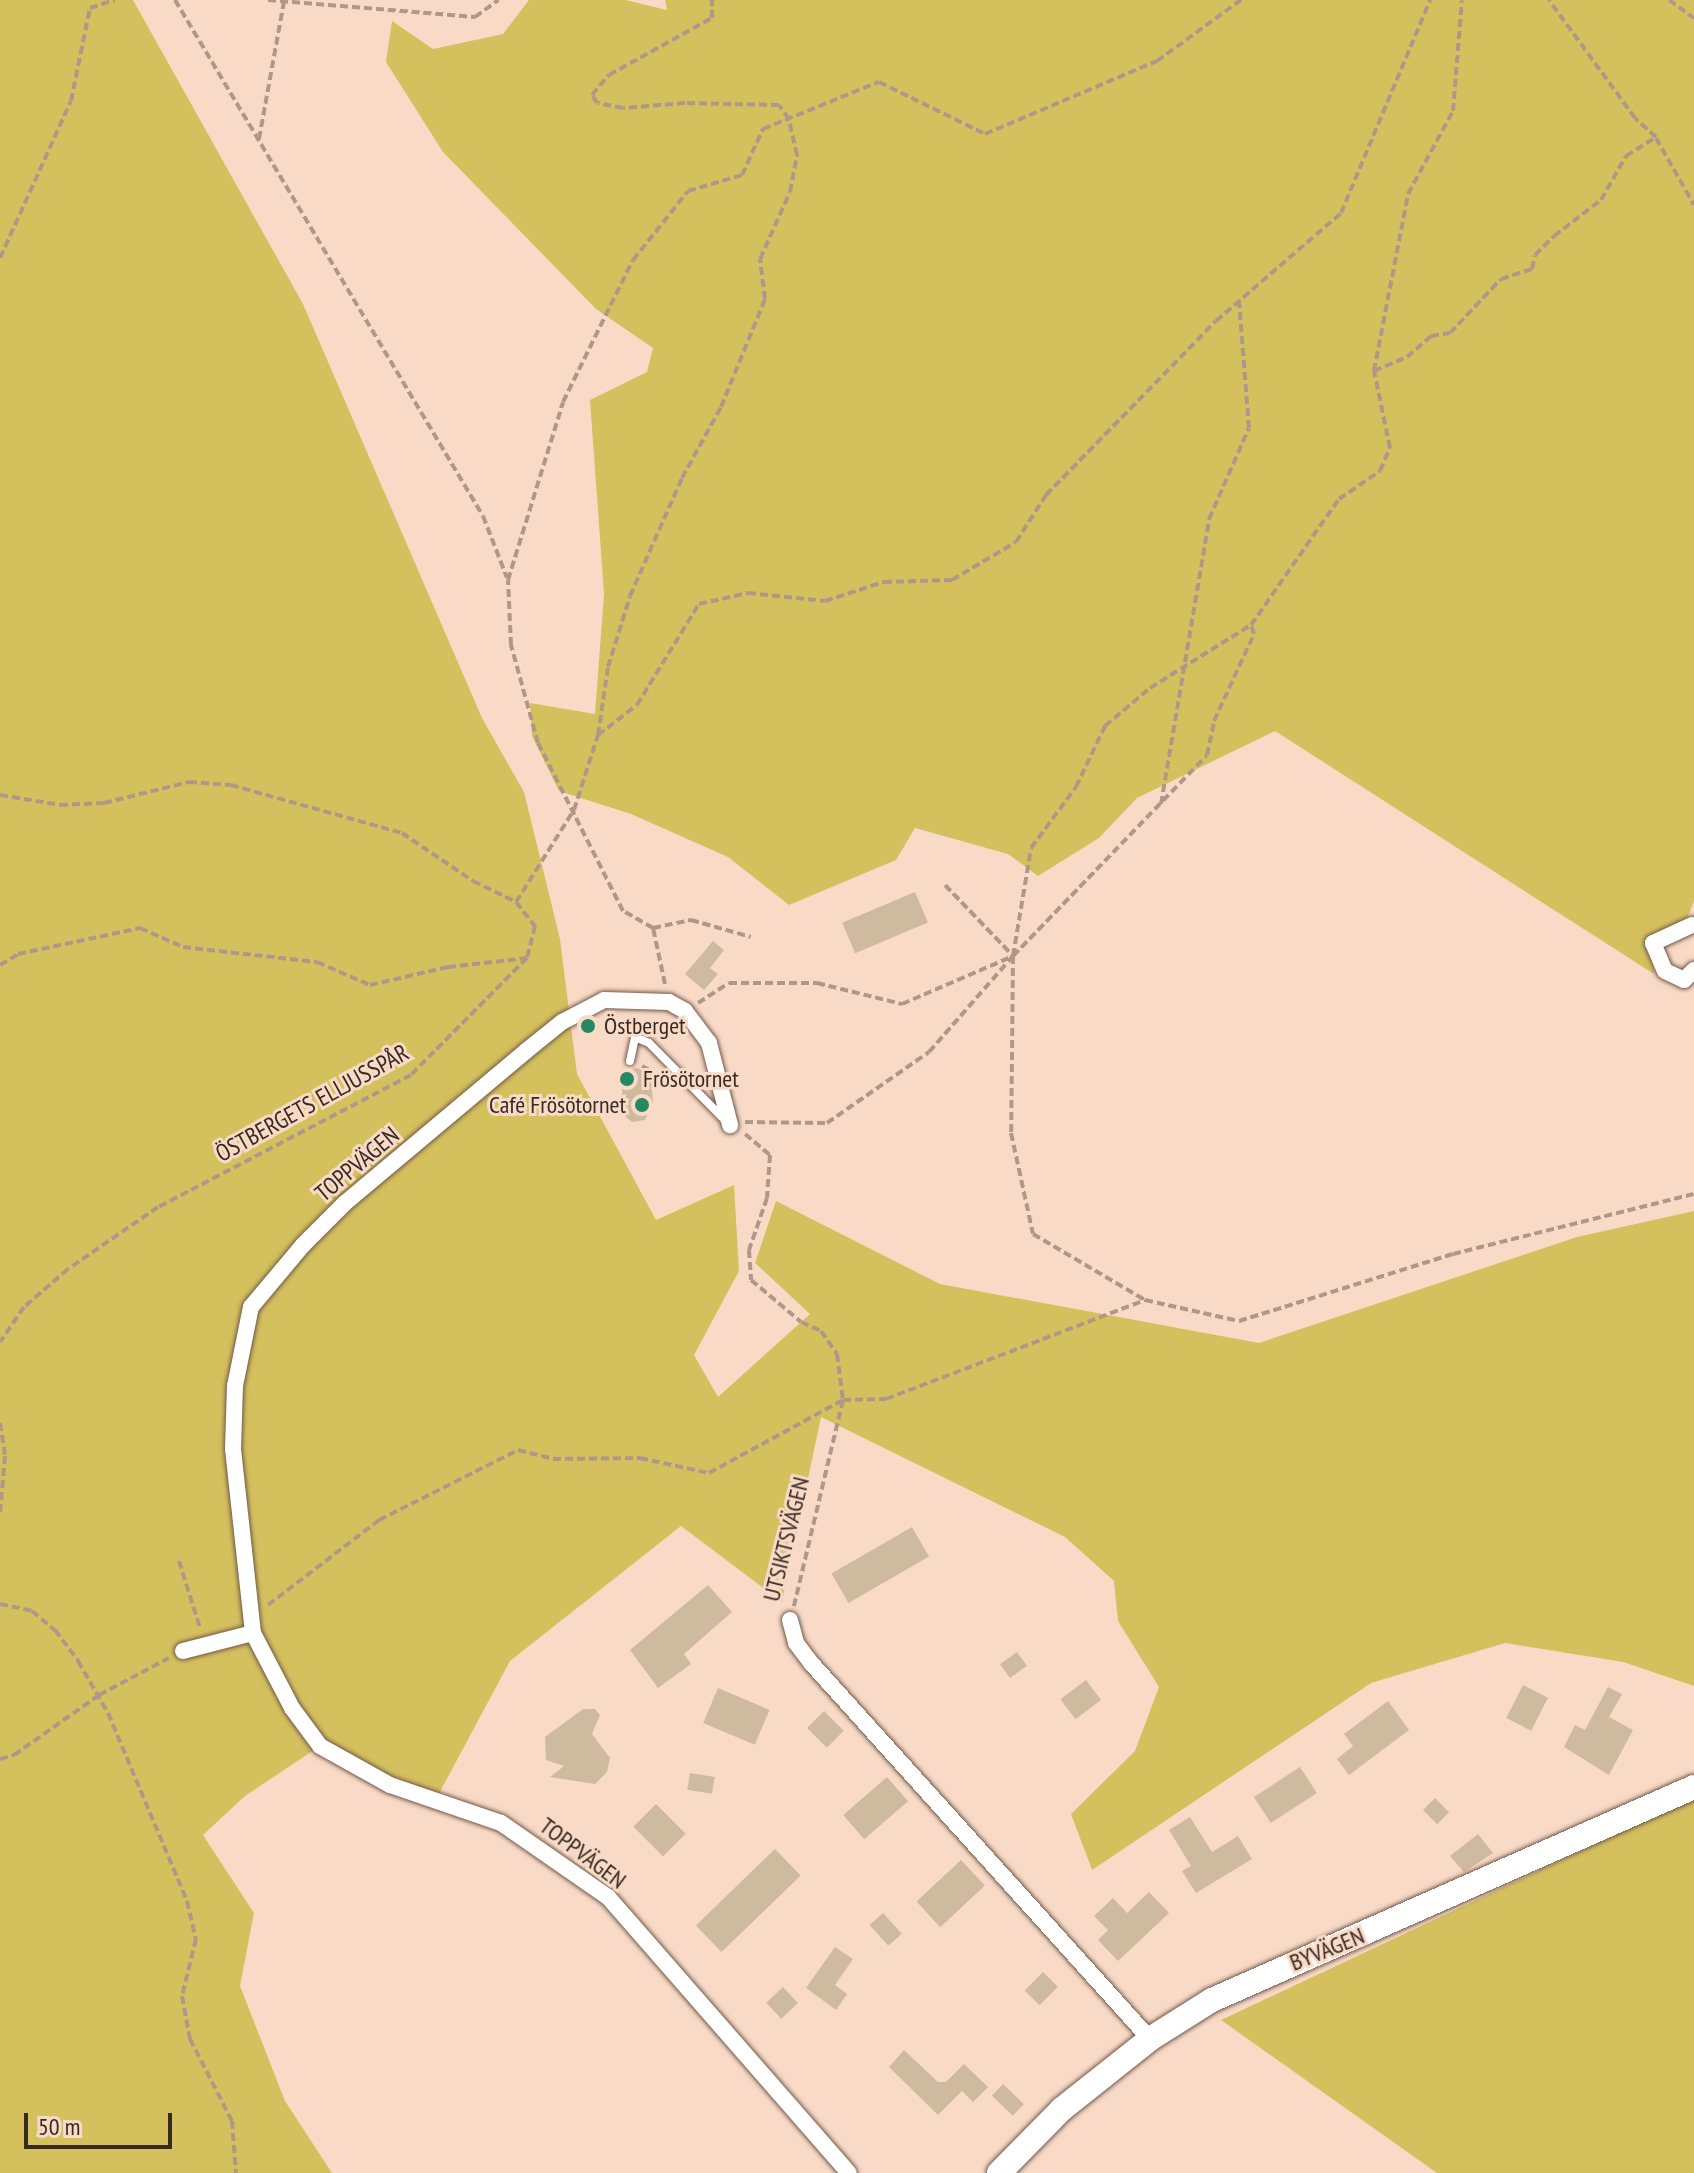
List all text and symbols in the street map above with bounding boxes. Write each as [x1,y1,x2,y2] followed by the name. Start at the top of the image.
[604,1012,686,1040] place label: Östberget
[579,1017,597,1035] marker: Östberget
[210,1038,414,1168] street label: ÖSTBERGETS ELLJUSSPÅR
[643,1065,739,1093] place label: Frösötornet
[618,1070,636,1088] marker: Frösötornet
[489,1091,626,1119] place label: Café Frösötornet
[633,1096,651,1114] marker: Café Frösötornet
[309,1121,405,1207] street label: TOPPVÄGEN
[757,1474,815,1604] street label: UTSIKTSVÄGEN
[534,1811,632,1895] street label: TOPPVÄGEN
[1285,1921,1369,1977] street label: BYVÄGEN
[28,2097,176,2147] scale bar
[38,2111,80,2142] text: 50 m

